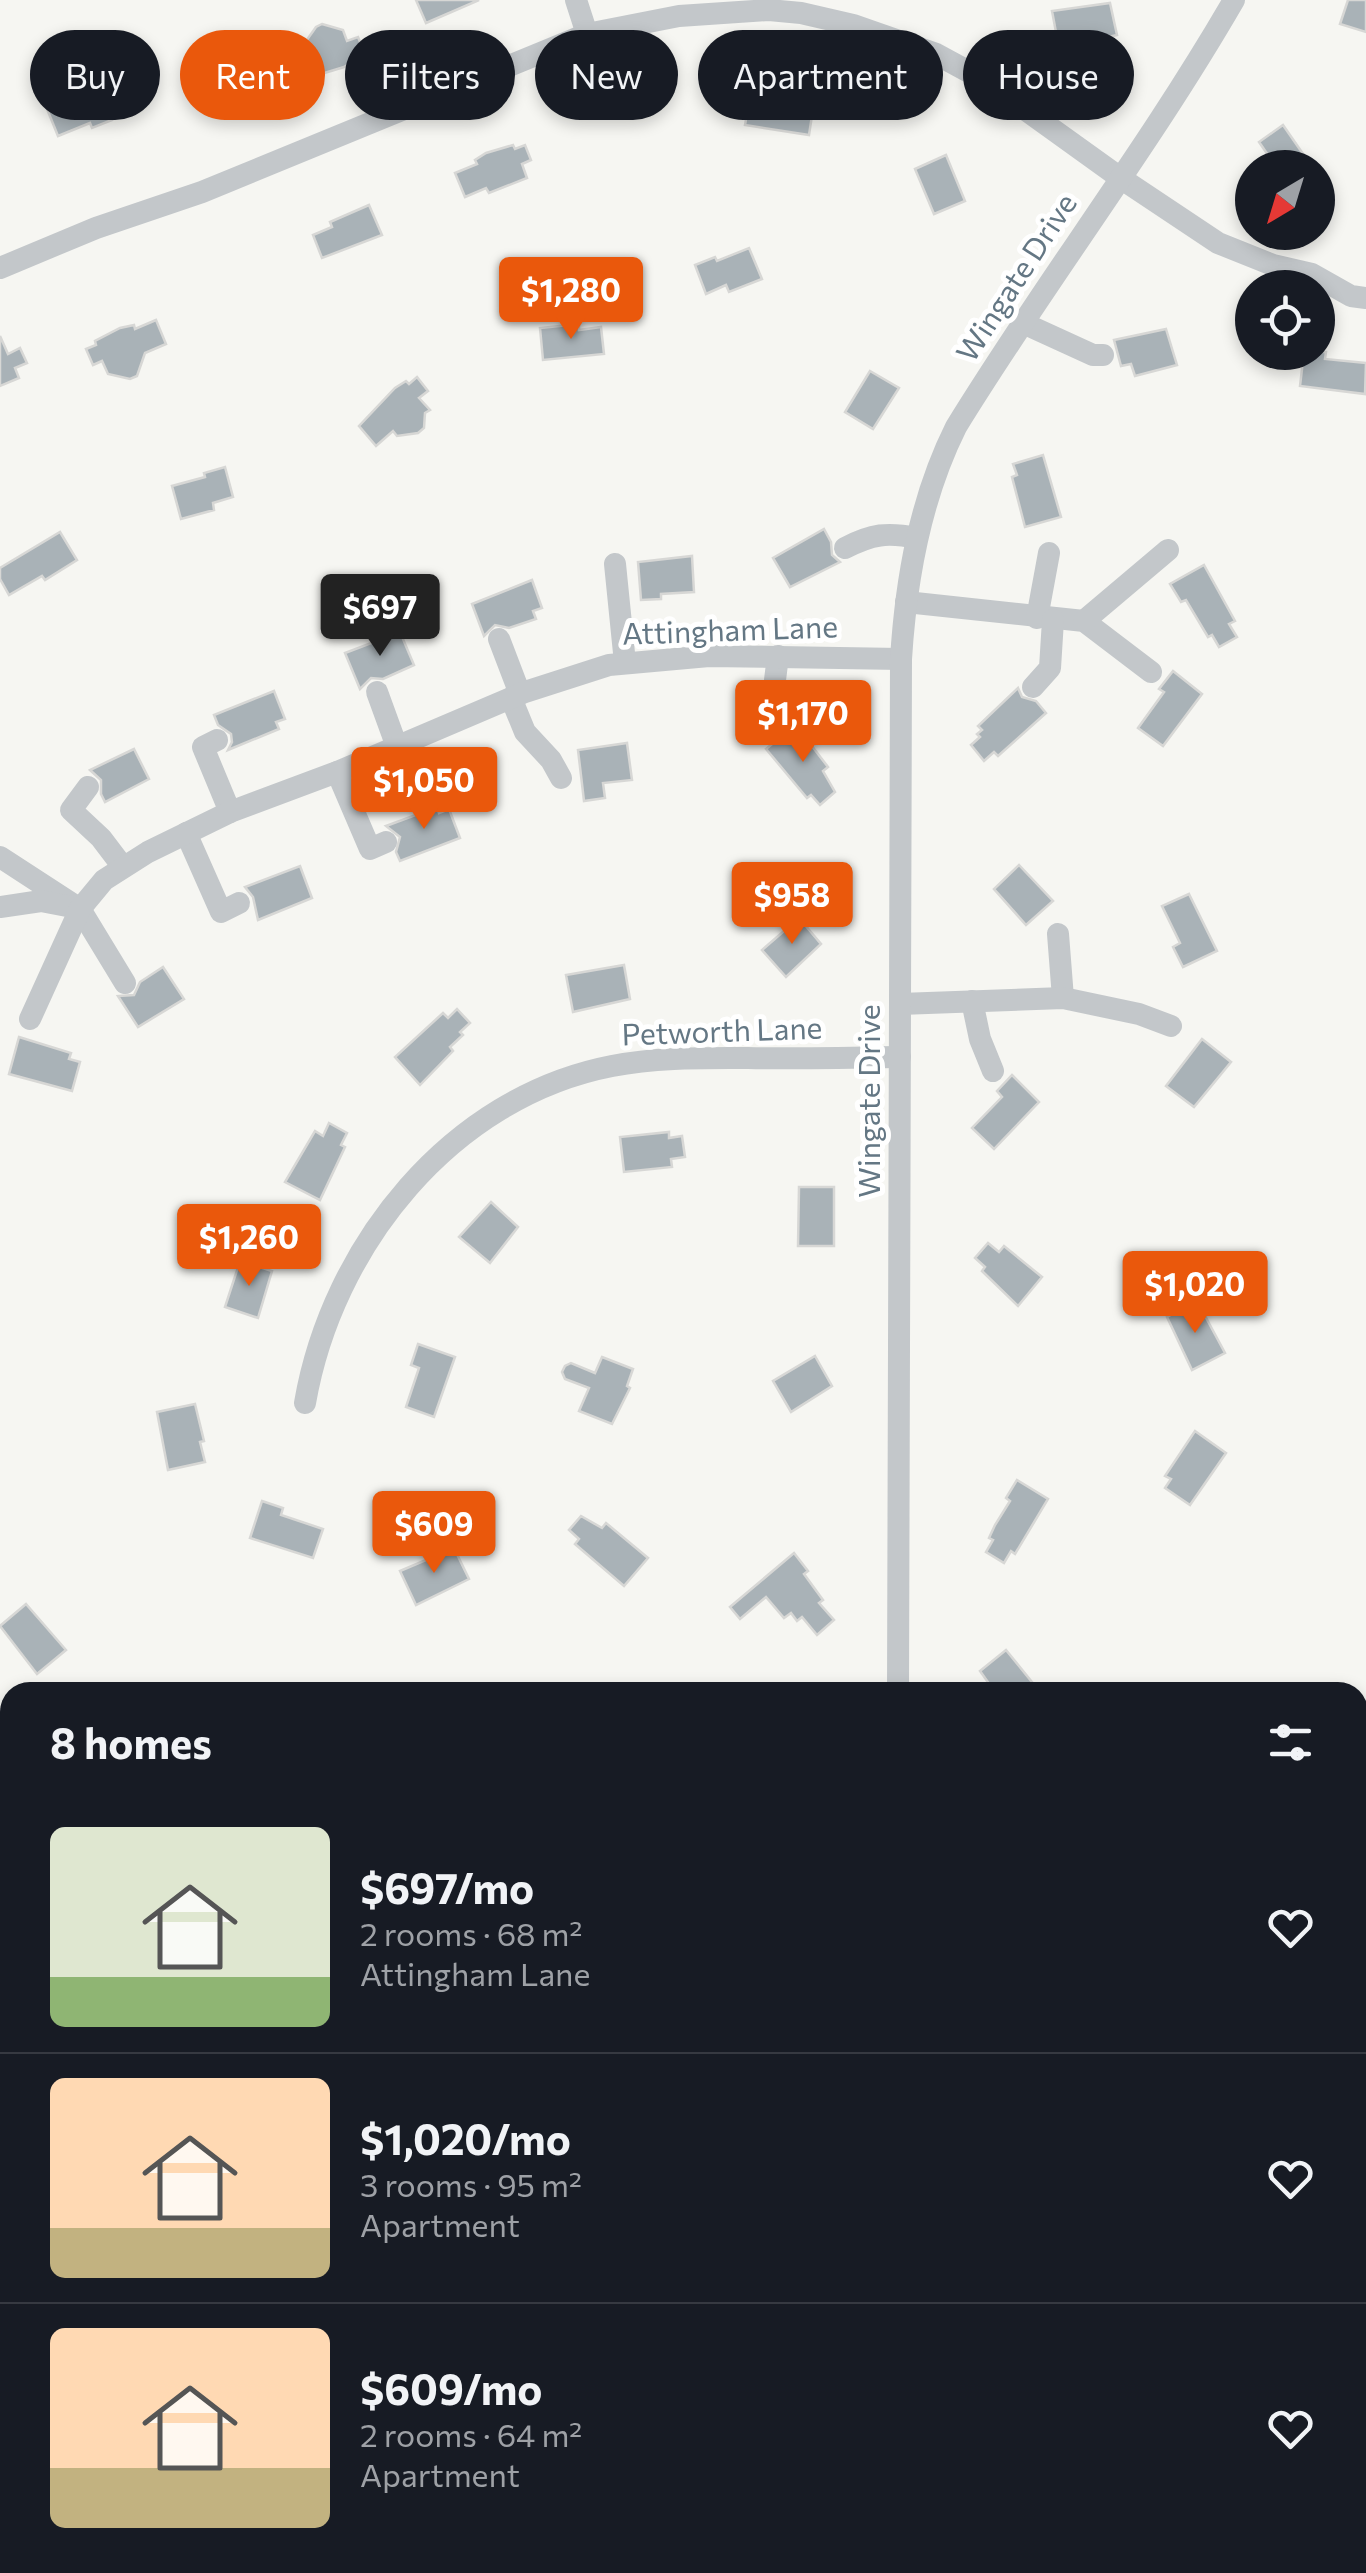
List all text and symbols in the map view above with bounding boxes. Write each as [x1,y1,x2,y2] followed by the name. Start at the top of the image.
[30,30,160,120] chip: Buy
[180,30,325,120] chip: Rent
[345,30,515,120] chip: Filters
[535,30,678,120] chip: New
[698,30,943,120] chip: Apartment
[963,30,1134,120] chip: House
[1235,150,1335,250] north arrow
[1235,150,1335,370] map controls
[947,185,1083,368] street label: Wingate Drive
[490,257,652,342] pin: $1,280
[521,269,621,309] text: $1,280
[1235,270,1335,370] button: locate
[321,574,439,659] pin: $697
[343,586,417,626] text: $697
[621,606,838,651] street label: Attingham Lane
[722,680,884,765] pin: $1,170
[757,692,849,732] text: $1,170
[343,747,505,832] pin: $1,050
[373,759,475,799] text: $1,050
[733,862,851,947] pin: $958
[754,874,830,914] text: $958
[849,1004,886,1198] street label: Wingate Drive
[621,1008,823,1051] street label: Petworth Lane
[168,1204,330,1289] pin: $1,260
[199,1216,299,1256] text: $1,260
[1114,1251,1276,1336] pin: $1,020
[1145,1263,1245,1303] text: $1,020
[375,1491,493,1576] pin: $609
[394,1503,474,1543] text: $609
[1263,1715,1318,1770] icon: filters
[50,1716,212,1768] text: 8 homes
[360,1861,534,1913] text: $697/mo
[130,1867,250,1987] icon: home
[1263,1900,1318,1955] icon: heart
[360,1913,582,1953] text: 2 rooms · 68 m²
[360,1953,590,1993] text: Attingham Lane
[360,2112,571,2164] text: $1,020/mo
[130,2118,250,2238] icon: home
[1263,2151,1318,2206] icon: heart
[360,2164,582,2204] text: 3 rooms · 95 m²
[360,2204,520,2244] text: Apartment
[360,2362,542,2414] text: $609/mo
[130,2368,250,2488] icon: home
[1263,2401,1318,2456] icon: heart
[360,2414,582,2454] text: 2 rooms · 64 m²
[360,2454,520,2494] text: Apartment

